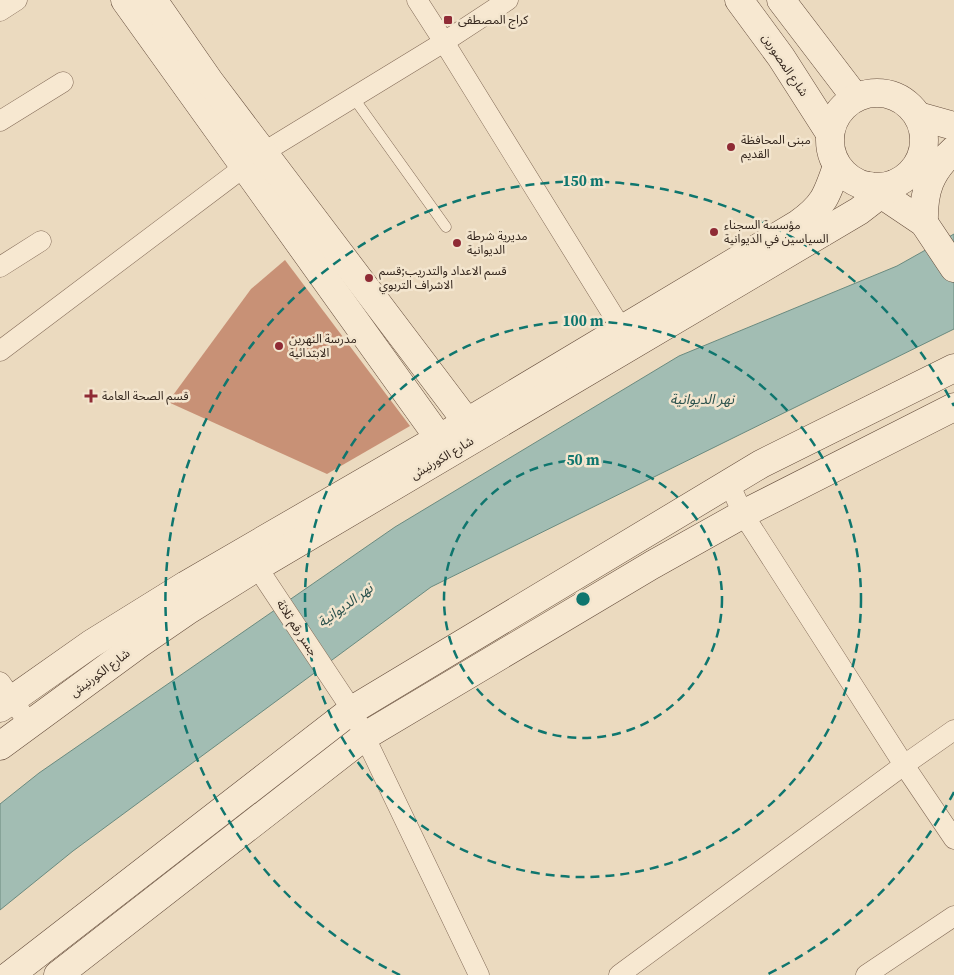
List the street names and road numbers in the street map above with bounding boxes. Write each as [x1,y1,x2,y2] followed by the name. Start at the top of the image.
[757,30,812,100] street label: شارع المصورين
[407,433,477,484] street label: شارع الكورنيش
[272,597,321,660] street label: جسر رقم ثلاثة
[67,645,134,702] street label: شارع الكورنيش

